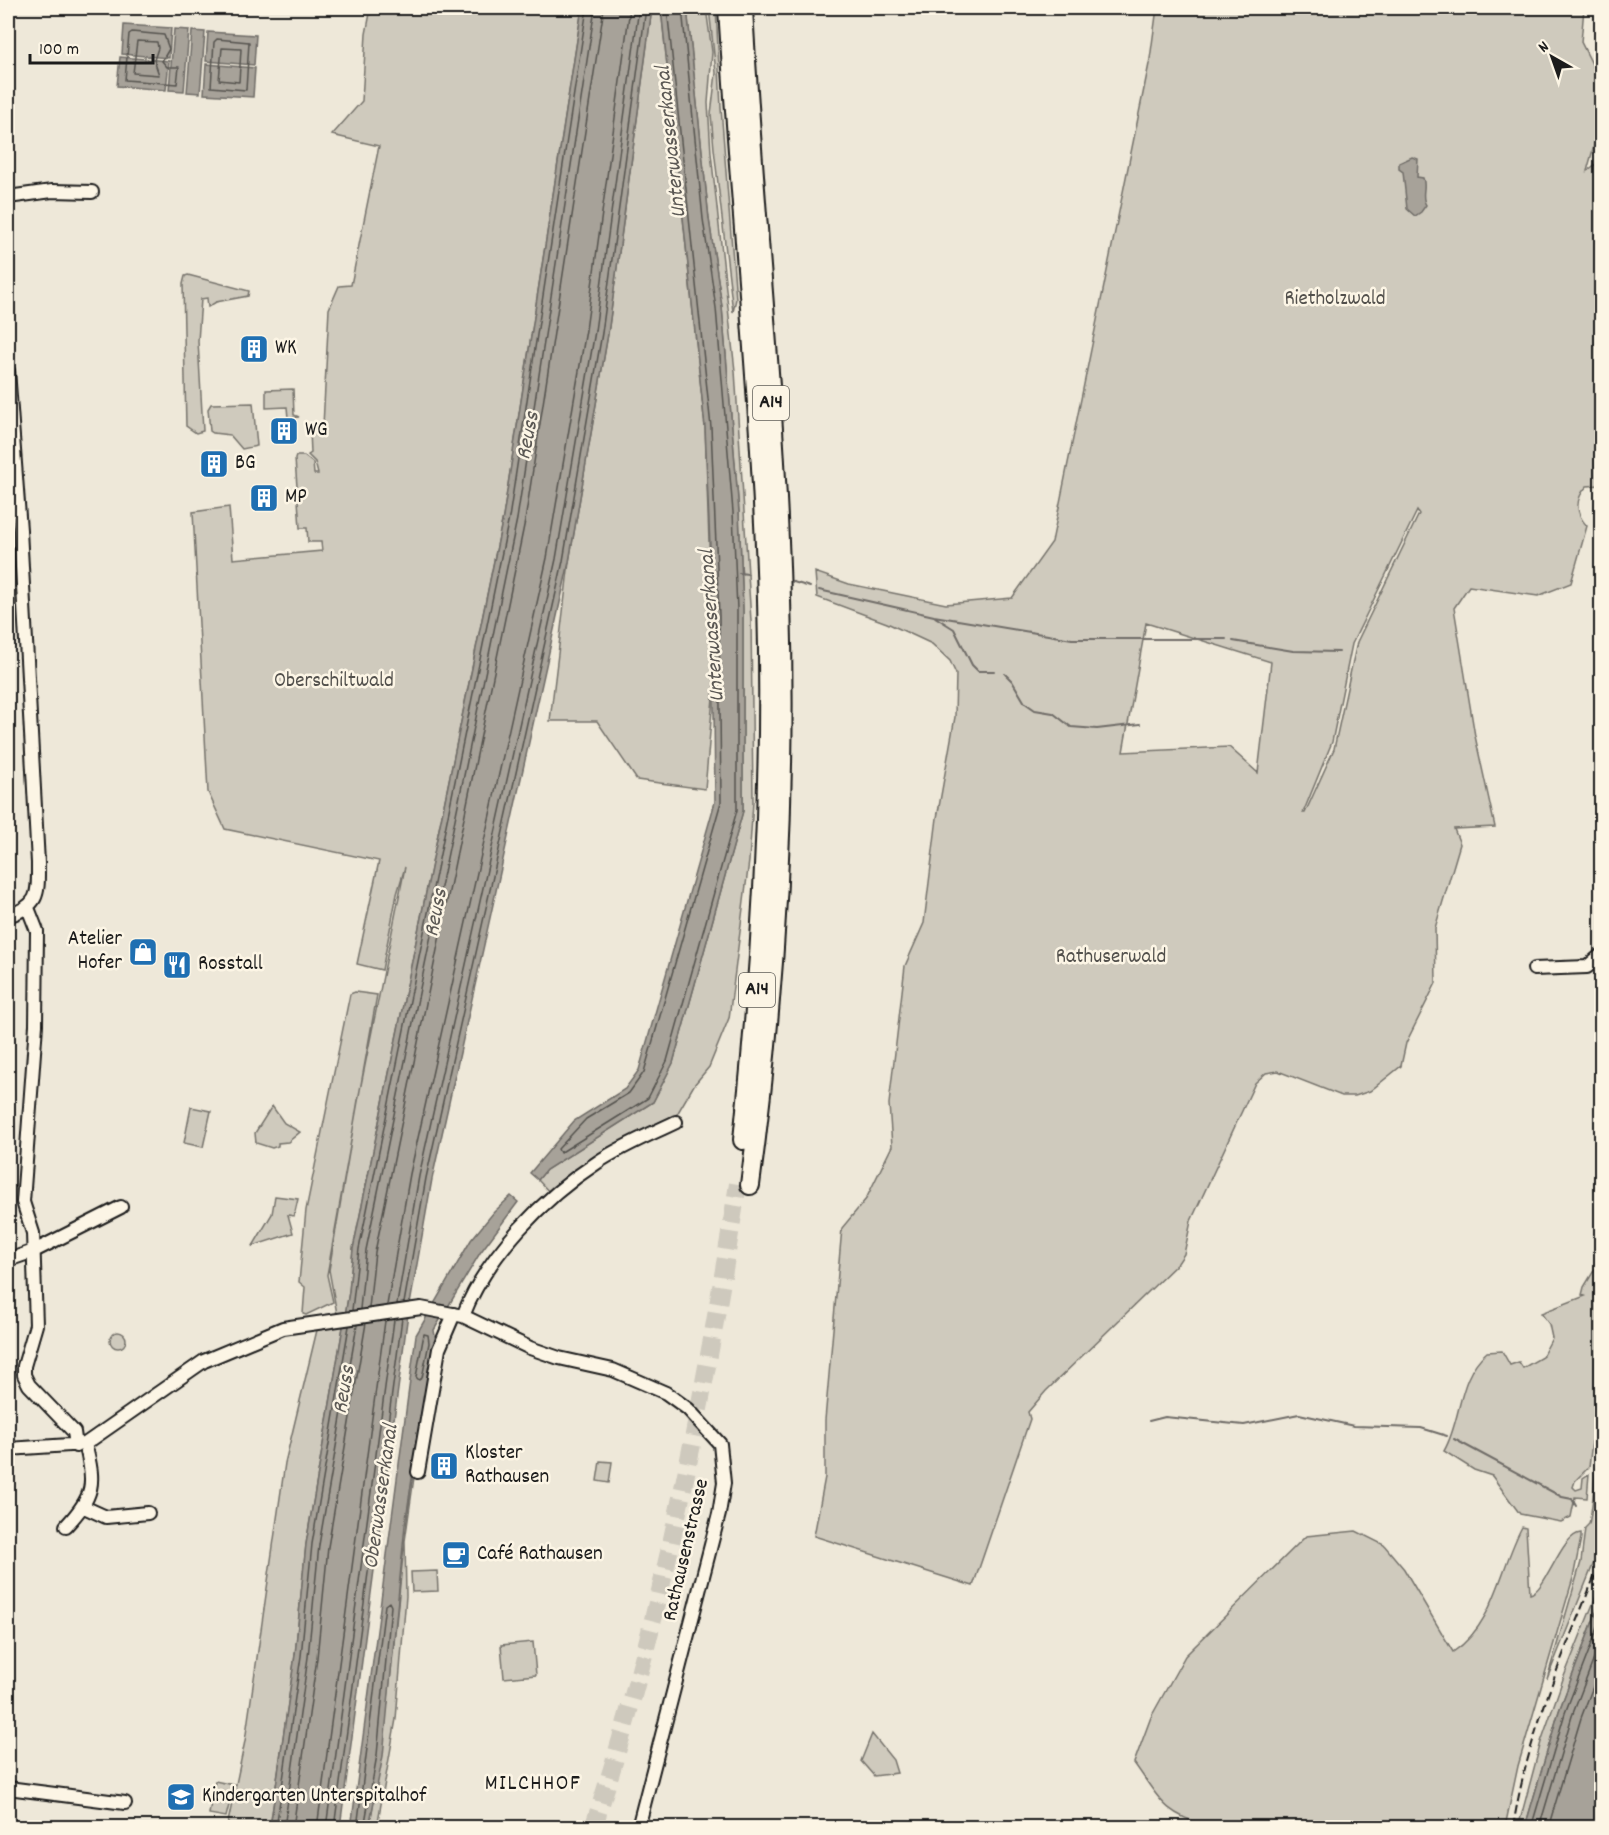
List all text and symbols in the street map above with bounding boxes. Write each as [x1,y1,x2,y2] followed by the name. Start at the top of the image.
[30,27,153,65] scale bar
[1522,27,1582,87] north arrow
[1534,36,1554,59] text: N
[39,38,79,63] text: 100 m
[648,63,695,220] water label: Unterwasserkanal
[1284,285,1386,315] park label: Rietholzwald
[238,333,270,365] building icon: WK
[275,334,297,364] place label: WK
[753,386,789,420] road number: A14
[509,409,549,463] water label: Reuss
[268,415,300,447] building icon: WG
[305,416,328,446] place label: WG
[198,448,230,480] building icon: BG
[235,449,256,479] place label: BG
[248,482,280,514] building icon: MP
[285,483,307,513] place label: MP
[692,547,734,703] water label: Unterwasserkanal
[274,667,394,697] park label: Oberschiltwald
[417,886,457,940] water label: Reuss
[68,925,122,979] place label: Atelier Hofer
[127,936,159,968] shop icon: Atelier Hofer
[1056,943,1166,973] park label: Rathuserwald
[161,949,193,981] restaurant icon: Rosstall
[198,950,263,980] place label: Rosstall
[739,973,775,1007] road number: A14
[326,1363,365,1417] water label: Reuss
[356,1421,408,1571] water label: Oberwasserkanal
[465,1439,549,1493] place label: Kloster Rathausen
[428,1450,460,1482] building icon: Kloster Rathausen
[656,1476,718,1624] street label: Rathausenstrasse
[440,1539,472,1571] cafe icon: Café Rathausen
[477,1540,603,1570] place label: Café Rathausen
[485,1769,581,1800] district label: MILCHHOF
[165,1781,197,1813] school or university icon: Kindergarten Unterspitalhof
[202,1782,427,1812] place label: Kindergarten Unterspitalhof

